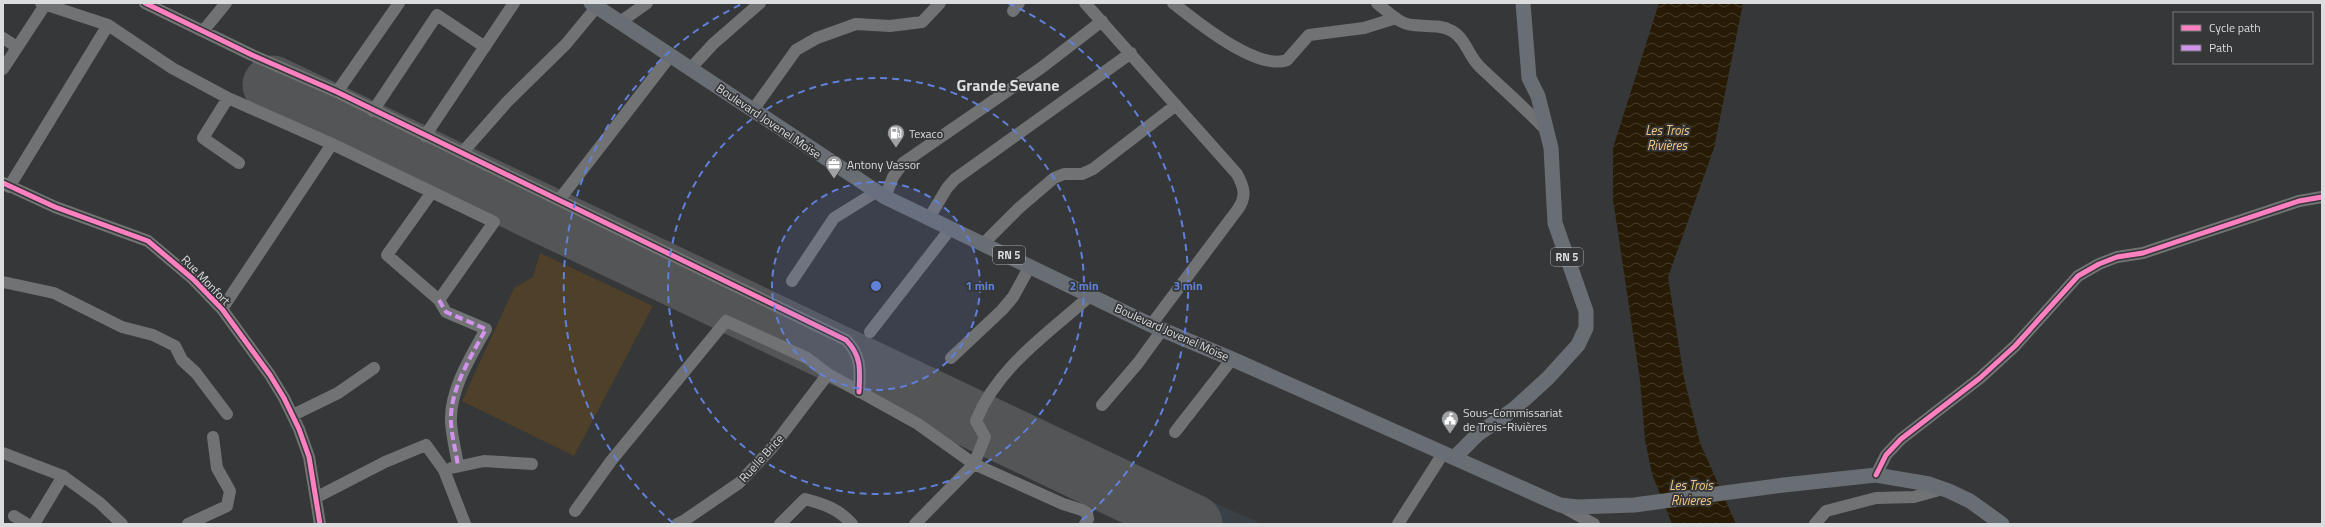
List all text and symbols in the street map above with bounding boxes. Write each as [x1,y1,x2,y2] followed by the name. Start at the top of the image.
[2173,12,2313,64] legend
[2209,18,2261,37] text: Cycle path
[2209,38,2233,57] text: Path
[956,73,1060,97] district label: Grande Sevane
[713,79,825,163] street label: Boulevard Jovenel Moïse
[1645,120,1690,155] water label: Les Trois Rivières
[886,123,906,148] fuel station icon: Texaco
[909,124,943,143] place label: Texaco
[824,154,844,179] office icon: Antony Vassor
[847,155,920,174] place label: Antony Vassor
[993,246,1025,264] road number: RN 5
[1551,248,1583,266] road number: RN 5
[177,250,236,310] street label: Rue Monfort
[965,276,995,295] text: 1 min
[1069,276,1099,295] text: 2 min
[1173,276,1203,295] text: 3 min
[869,279,883,293] centre of rings
[1112,298,1232,366] street label: Boulevard Jovenel Moïse
[1463,403,1563,436] place label: Sous-Commissariat de Trois-Rivières
[1440,409,1460,434] public building icon: Sous-Commissariat de Trois-Rivières
[734,430,788,486] street label: Ruelle Brice
[1669,475,1714,510] water label: Les Trois Rivieres

